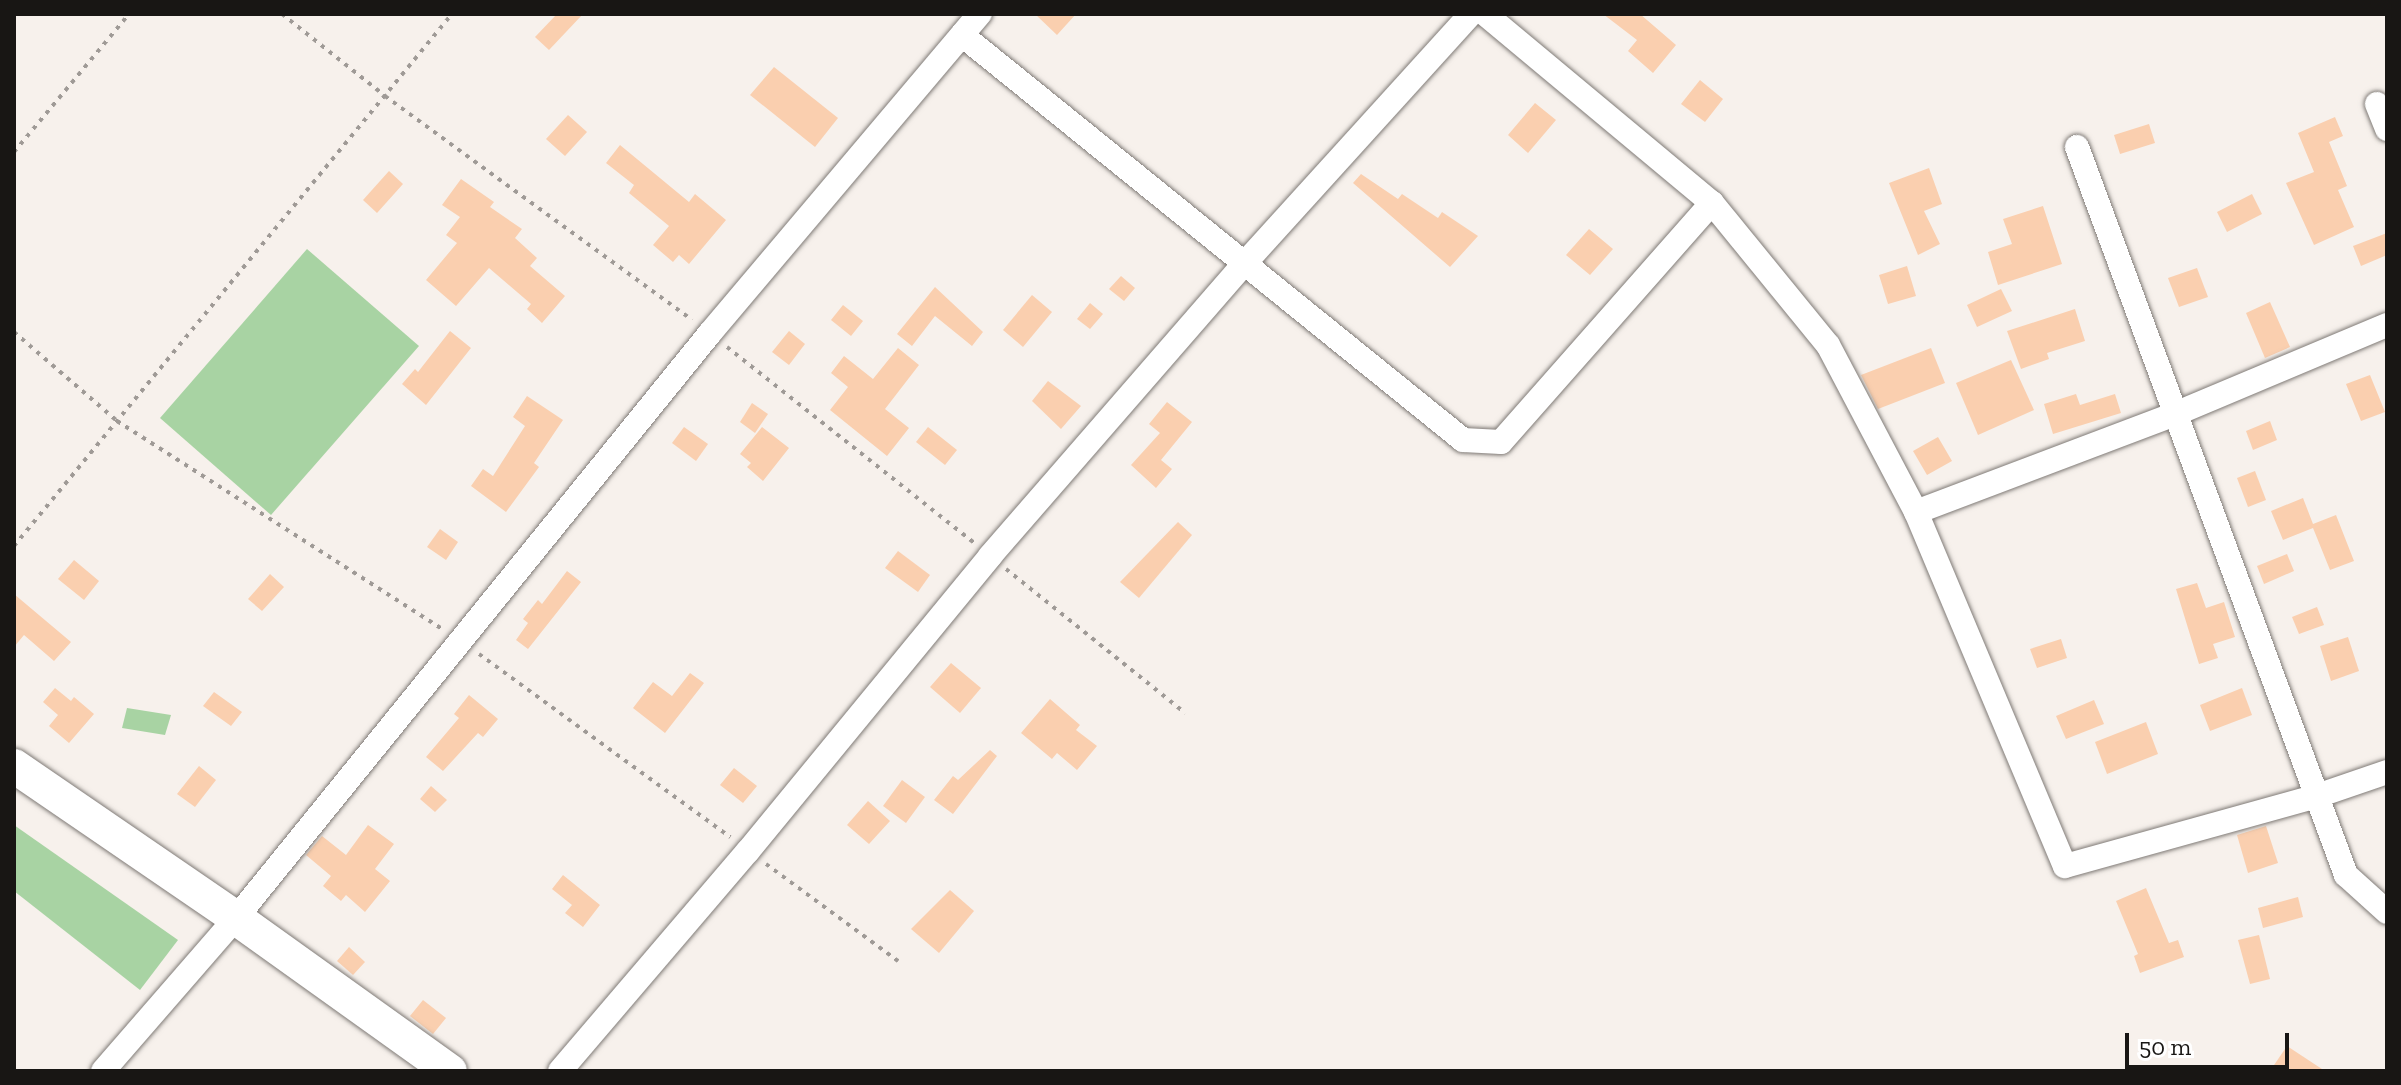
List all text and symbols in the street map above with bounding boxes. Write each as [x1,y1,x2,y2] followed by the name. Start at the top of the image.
[2129,1017,2293,1067] scale bar
[2139,1032,2191,1061] text: 50 m

